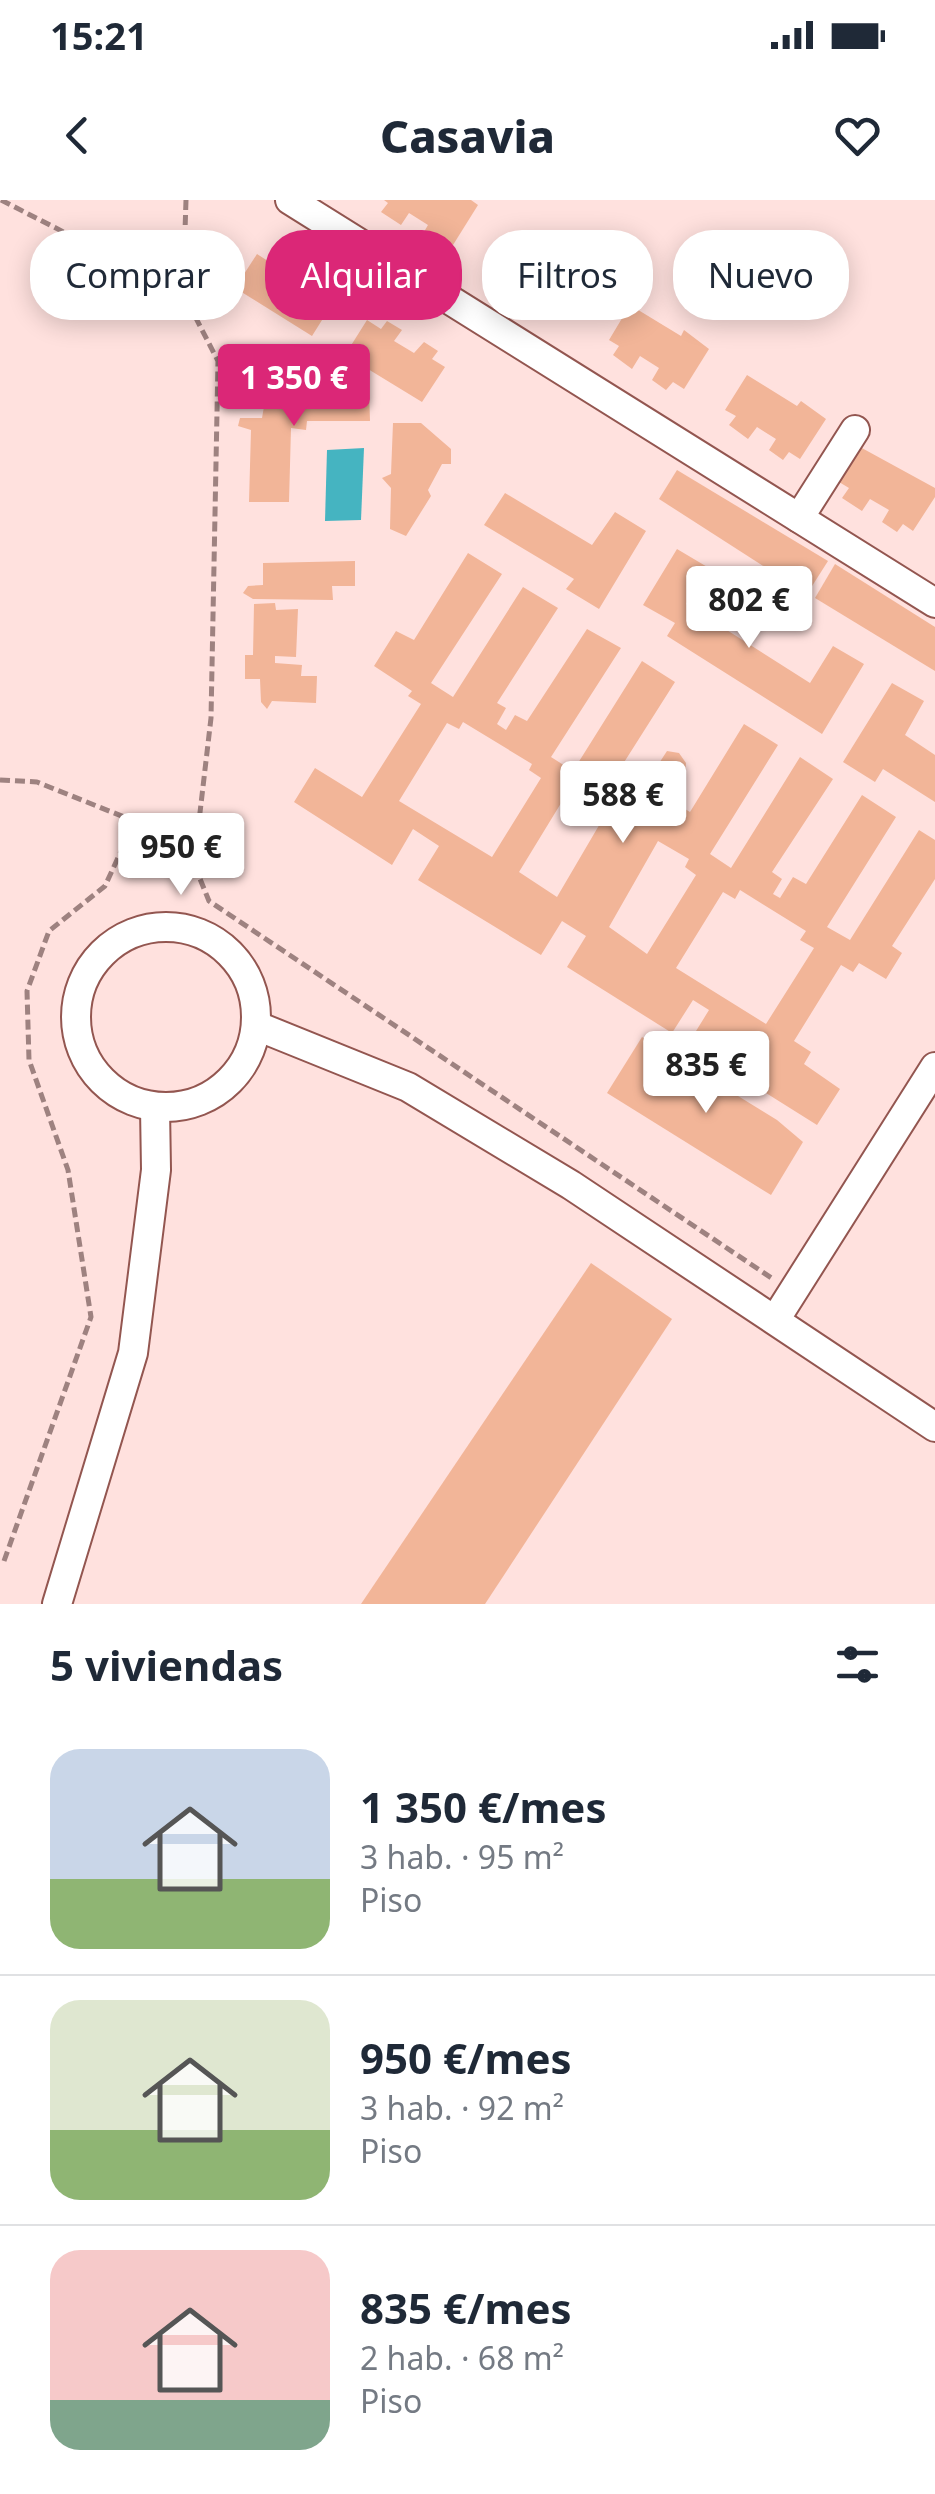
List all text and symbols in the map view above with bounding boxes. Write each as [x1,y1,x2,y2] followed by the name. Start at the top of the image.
[50,9,148,61] text: 15:21
[380,105,555,166] text: Casavia
[50,108,105,163] icon: back
[830,108,885,163] icon: heart
[30,230,245,320] chip: Comprar
[265,230,462,320] chip: Alquilar
[482,230,653,320] chip: Filtros
[673,230,849,320] chip: Nuevo
[202,344,386,429] pin: 1 350 €
[240,355,348,398] text: 1 350 €
[679,566,819,651] pin: 802 €
[708,577,790,620] text: 802 €
[553,761,693,846] pin: 588 €
[582,772,664,815] text: 588 €
[111,813,251,898] pin: 950 €
[140,824,222,867] text: 950 €
[636,1031,776,1116] pin: 835 €
[665,1042,747,1085] text: 835 €
[50,1636,283,1693] text: 5 viviendas
[830,1637,885,1692] icon: filters
[360,1778,607,1835] text: 1 350 €/mes
[130,1789,250,1909] icon: home
[360,1835,564,1878] text: 3 hab. · 95 m²
[360,1878,422,1921] text: Piso
[360,2029,572,2086] text: 950 €/mes
[130,2040,250,2160] icon: home
[360,2086,564,2129] text: 3 hab. · 92 m²
[360,2129,422,2172] text: Piso
[360,2279,572,2336] text: 835 €/mes
[130,2290,250,2410] icon: home
[360,2336,564,2379] text: 2 hab. · 68 m²
[360,2379,422,2422] text: Piso

